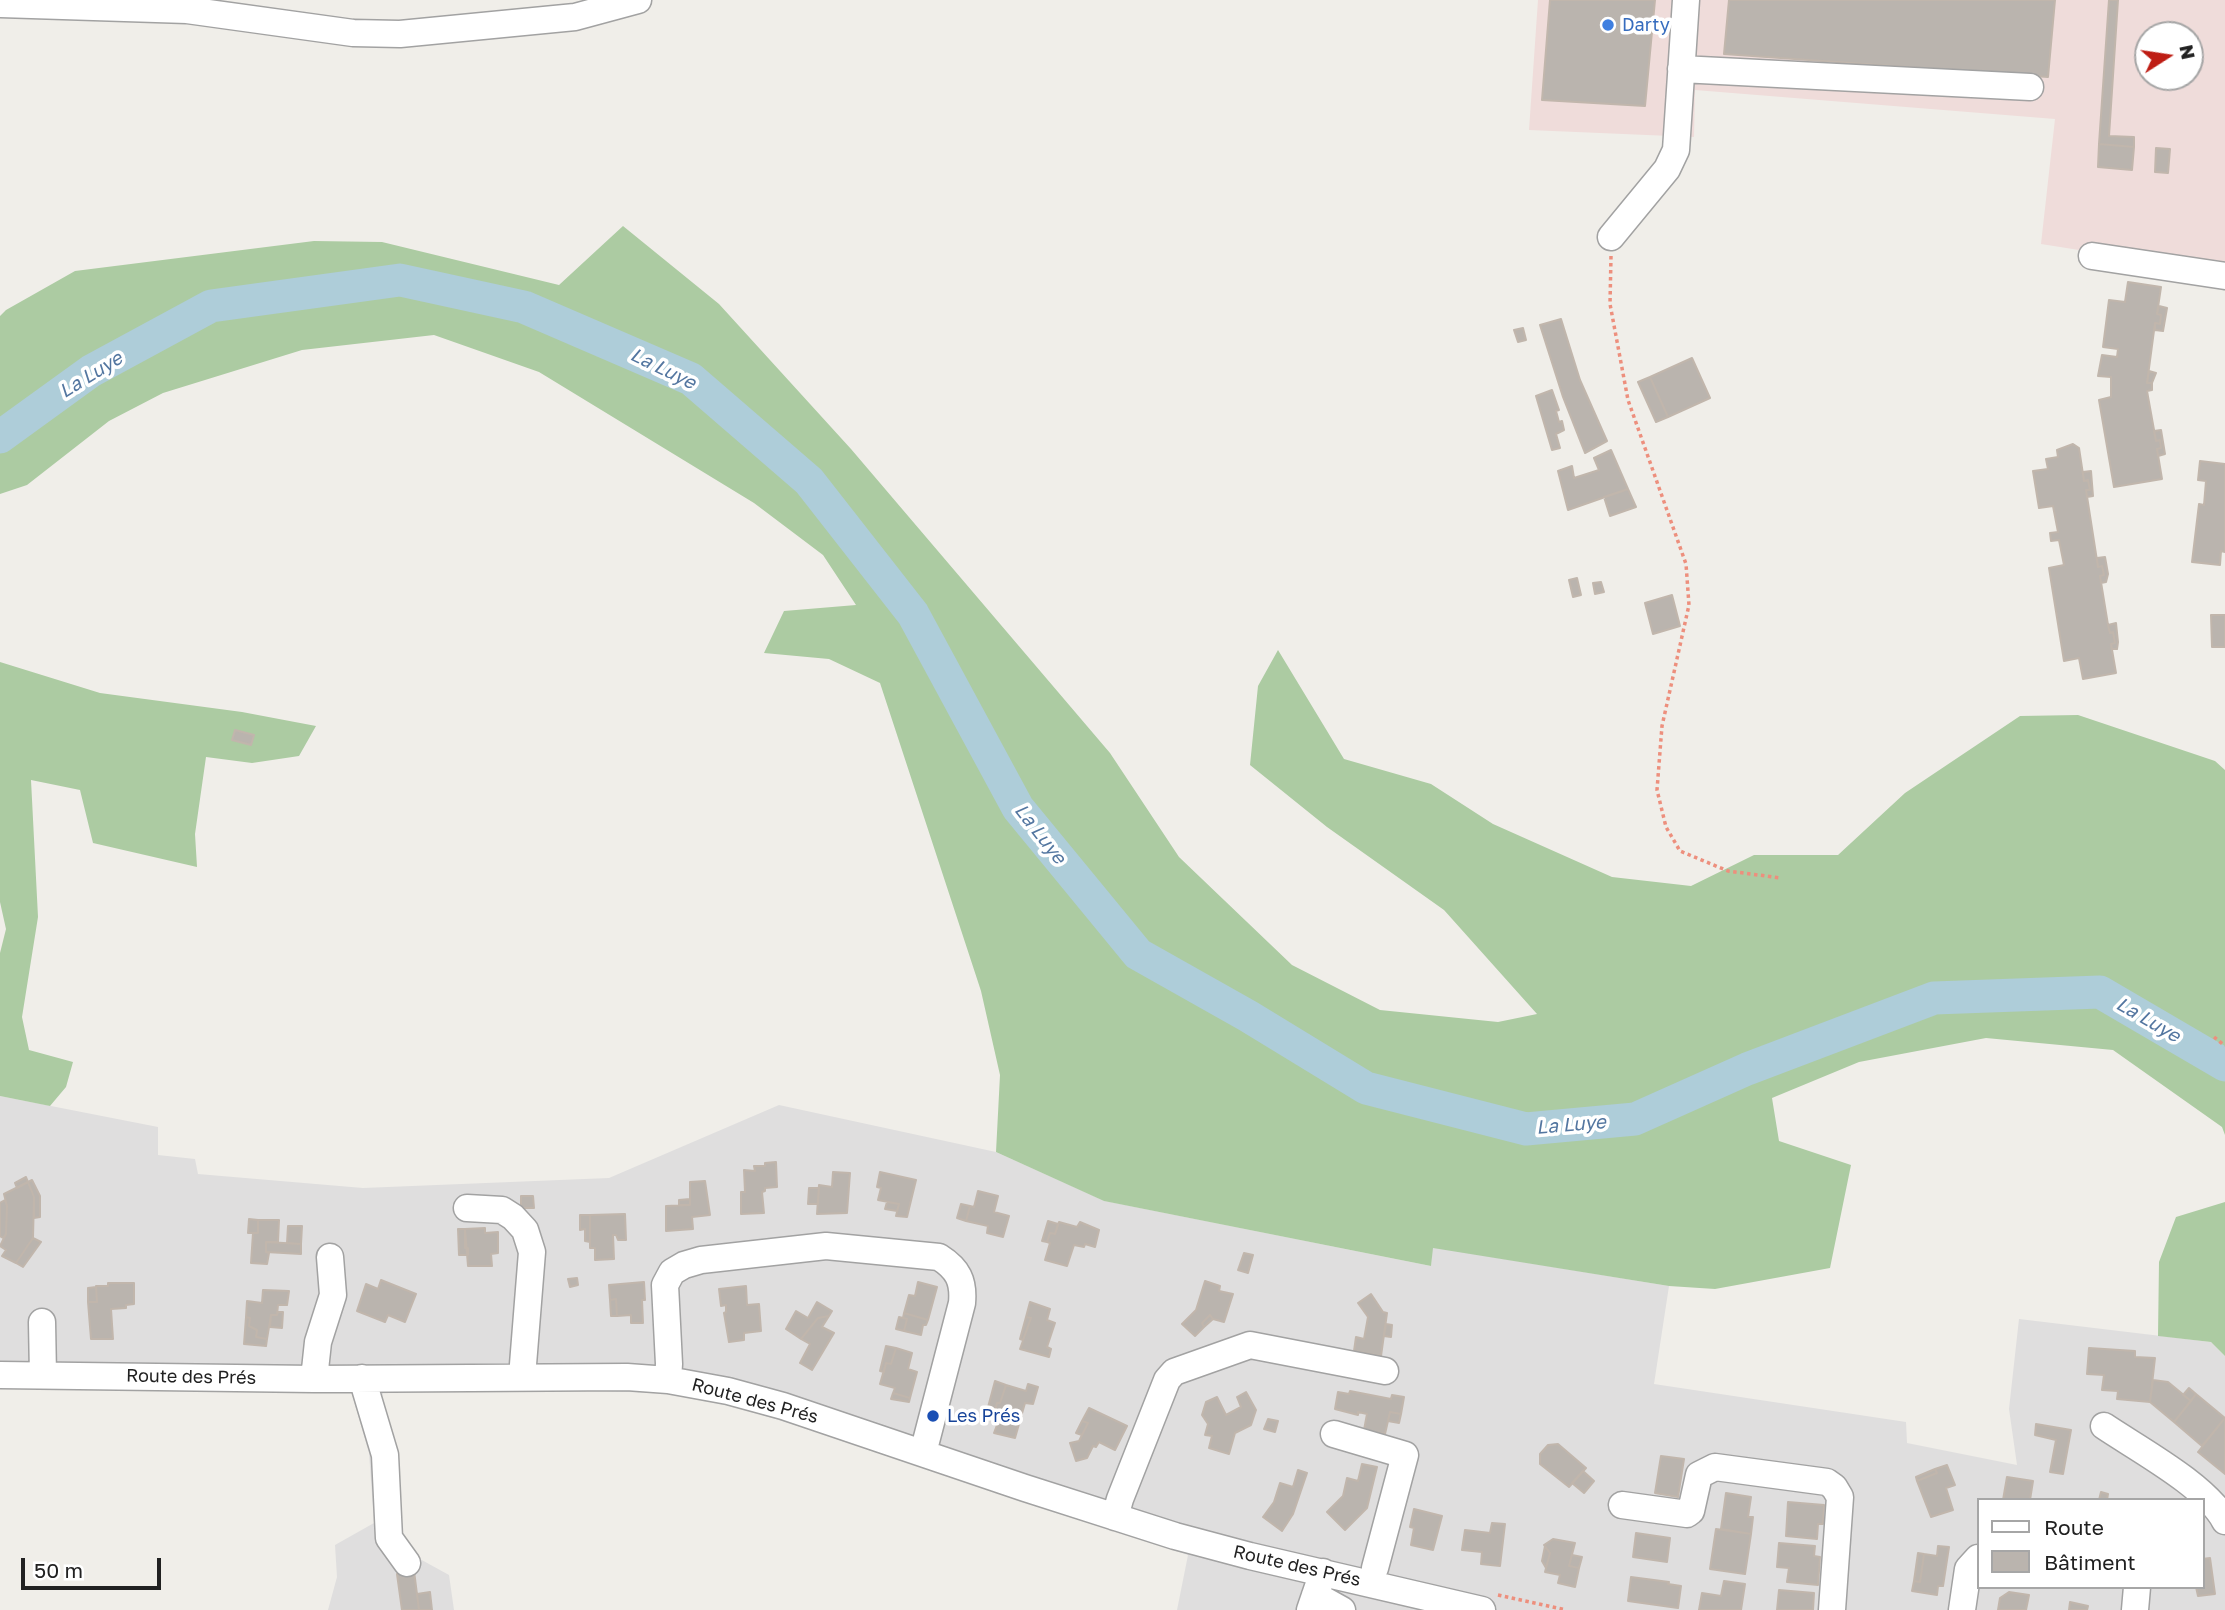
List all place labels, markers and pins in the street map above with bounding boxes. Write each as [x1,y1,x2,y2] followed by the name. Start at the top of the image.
[1622,14,1670,36] place label: Darty
[1600,17,1616,33] marker: Darty
[947,1405,1020,1427] place label: Les Prés
[925,1408,941,1424] marker: Les Prés

